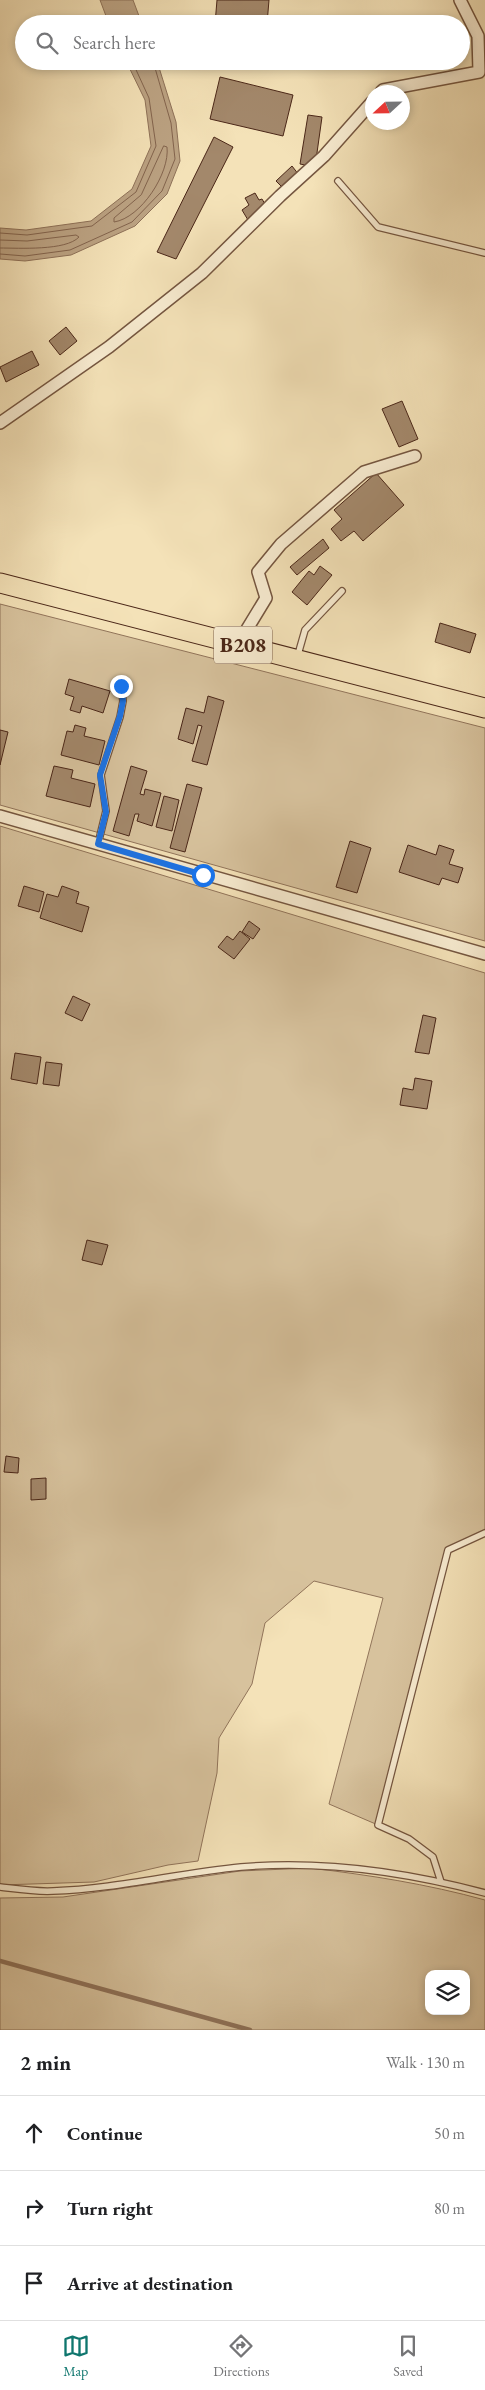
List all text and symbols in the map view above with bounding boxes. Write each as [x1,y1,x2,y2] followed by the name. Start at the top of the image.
[15,15,470,70] search box
[33,29,61,57] icon: search
[73,30,155,55] text: Search here
[365,85,410,130] north arrow
[214,626,272,664] road number: B208
[110,675,133,698] route end
[192,864,215,887] route start
[425,1970,470,2015] map controls
[425,1970,470,2015] button: layers
[20,2049,71,2076] text: 2 min
[386,2052,465,2073] text: Walk · 130 m
[20,2119,48,2147] icon: ahead
[67,2121,142,2146] text: Continue
[434,2123,465,2144] text: 50 m
[20,2194,48,2222] icon: right
[67,2196,153,2221] text: Turn right
[434,2198,465,2219] text: 80 m
[20,2269,48,2297] icon: arrive
[67,2271,233,2296] text: Arrive at destination
[62,2332,90,2380] tab: Map
[213,2332,270,2380] tab: Directions
[393,2332,423,2380] tab: Saved

